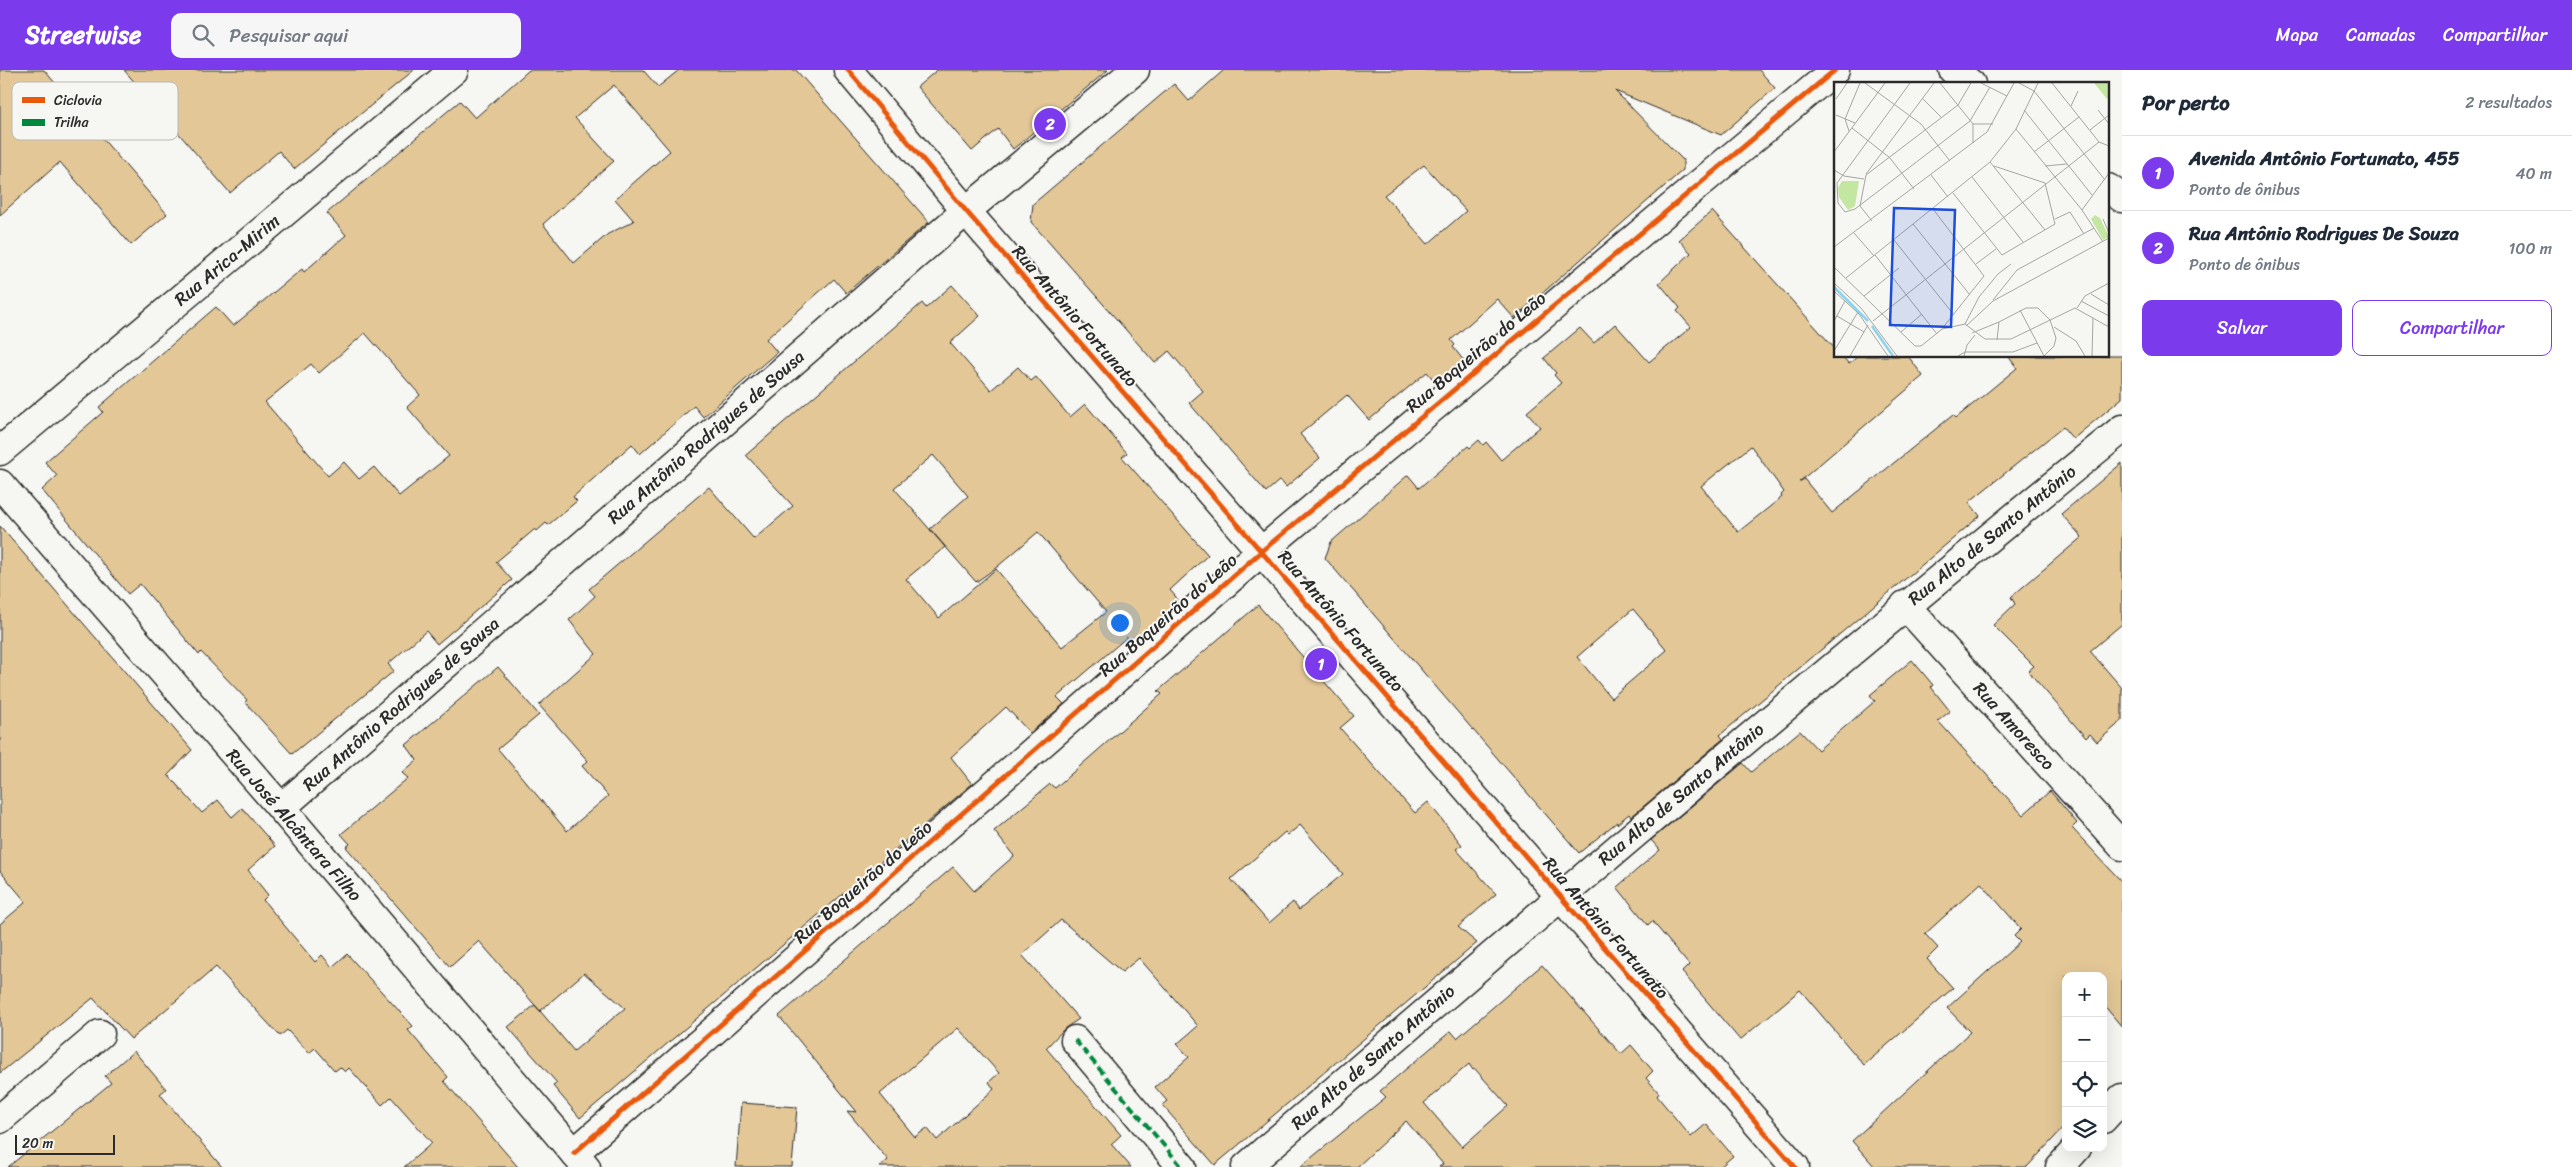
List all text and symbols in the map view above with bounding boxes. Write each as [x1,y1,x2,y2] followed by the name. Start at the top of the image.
[171,13,521,58] search box
[25,14,141,56] text: Streetwise
[229,19,348,52] text: Pesquisar aqui
[2276,19,2318,51] text: Mapa
[2346,19,2415,51] text: Camadas
[2443,19,2547,51] text: Compartilhar
[189,21,217,49] icon: search
[12,82,178,140] legend
[1834,82,2110,358] inset map
[2142,84,2230,122] text: Por perto
[54,88,102,113] text: Ciclovia
[2465,88,2552,117] text: 2 resultados
[1034,105,1066,143] pin: 2
[54,110,89,135] text: Trilha
[2189,142,2460,175] text: Avenida Antônio Fortunato, 455
[2155,159,2161,188] text: 1
[2515,159,2552,188] text: 40 m
[2189,175,2300,204] text: Ponto de ônibus
[167,206,287,314] street label: Rua Arica-Mirim
[2189,217,2459,250] text: Rua Antônio Rodrigues De Souza
[2153,234,2163,263] text: 2
[2508,234,2552,263] text: 100 m
[1004,237,1146,395] street label: Rua Antônio Fortunato
[2189,250,2300,279] text: Ponto de ônibus
[1398,283,1554,421] street label: Rua Boqueirão do Leão
[2142,300,2342,356] button: Salvar
[2352,300,2552,356] button: Compartilhar
[600,342,812,532] street label: Rua Antônio Rodrigues de Sousa
[1900,456,2084,614] street label: Rua Alto de Santo Antônio
[1270,542,1412,700] street label: Rua Antônio Fortunato
[1091,545,1245,685] street label: Rua Boqueirão do Leão
[295,609,507,799] street label: Rua Antônio Rodrigues de Sousa
[1107,610,1133,636] your location
[1305,645,1337,683] pin: 1
[1965,674,2063,778] street label: Rua Amoresco
[1590,714,1772,874] street label: Rua Alto de Santo Antônio
[218,741,370,909] street label: Rua José Alcântara Filho
[786,812,940,952] street label: Rua Boqueirão do Leão
[1535,849,1677,1007] street label: Rua Antônio Fortunato
[2062,972,2107,1152] map controls
[2062,972,2107,1017] button: +
[1283,976,1463,1138] street label: Rua Alto de Santo Antônio
[2062,1017,2107,1062] button: −
[2062,1062,2107,1107] button: locate
[2062,1107,2107,1152] button: layers
[22,1131,53,1156] text: 20 m
[15,1132,115,1155] scale bar

